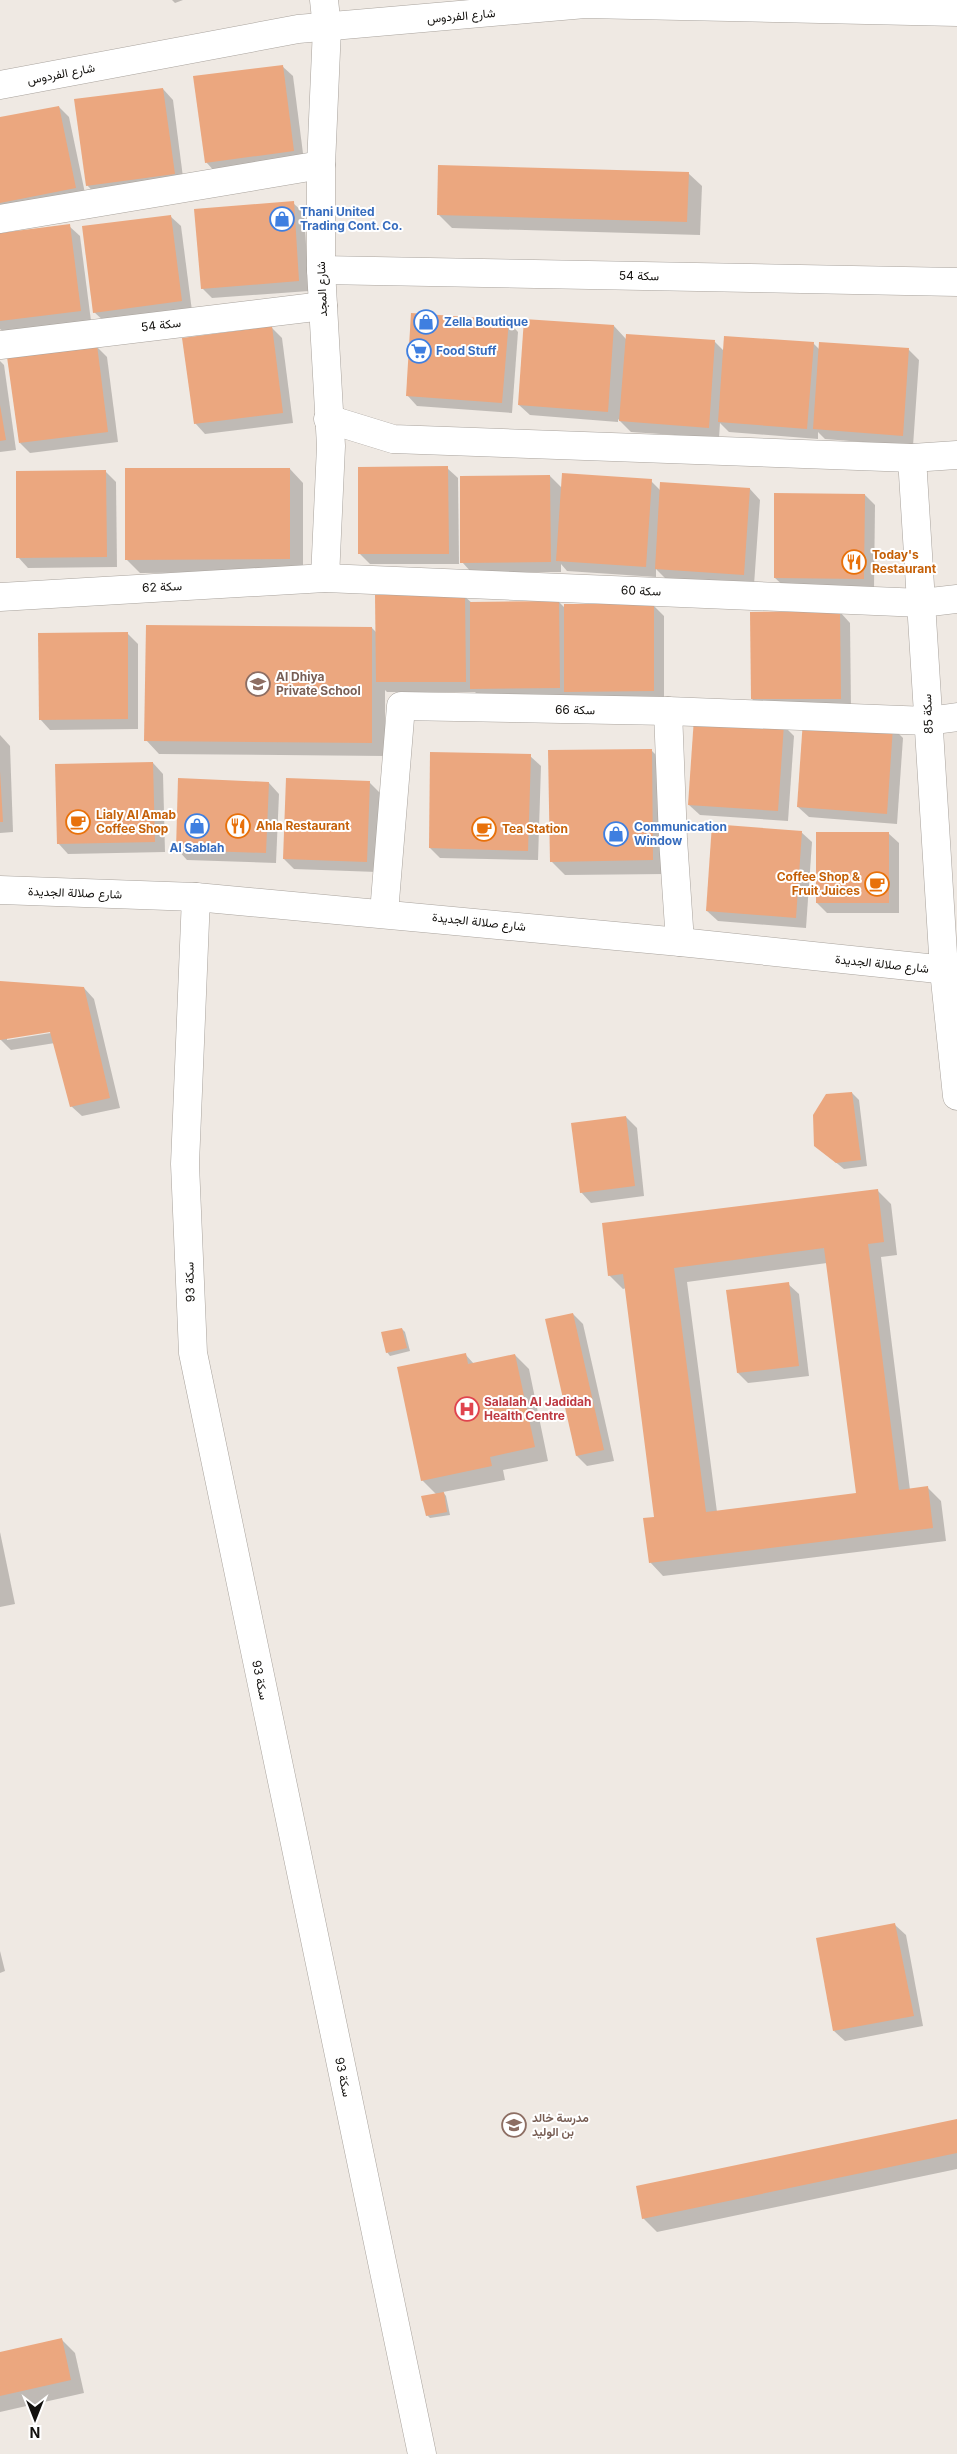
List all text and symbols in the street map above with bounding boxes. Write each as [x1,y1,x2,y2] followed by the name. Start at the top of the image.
[426,5,496,28] street label: شارع الفردوس
[26,60,96,89] street label: شارع الفردوس
[300,204,403,233] place label: Thani United Trading Cont. Co.
[269,206,295,232] shop icon: Thani United Trading Cont. Co.
[313,261,332,317] street label: شارع المجد
[619,268,659,283] street label: سكة 54
[413,309,439,335] shop icon: Zella Boutique
[444,314,528,329] place label: Zella Boutique
[140,315,182,334] street label: سكة 54
[406,338,432,364] supermarket icon: Food Stuff
[436,343,497,358] place label: Food Stuff
[872,547,937,576] place label: Today's Restaurant
[841,549,867,575] restaurant icon: Today's Restaurant
[142,578,182,595] street label: سكة 62
[621,582,661,599] street label: سكة 60
[276,669,361,698] place label: Al Dhiya Private School
[245,671,271,697] school or university icon: Al Dhiya Private School
[919,694,936,734] street label: سكة 85
[555,702,595,717] street label: سكة 66
[96,807,176,836] place label: Lialy Al Amab Coffee Shop
[65,809,91,835] cafe icon: Lialy Al Amab Coffee Shop
[184,813,210,839] shop icon: Al Sablah
[225,813,251,839] restaurant icon: Ahla Restaurant
[471,816,497,842] cafe icon: Tea Station
[256,818,350,833] place label: Ahla Restaurant
[634,819,727,848] place label: Communication Window
[502,821,568,836] place label: Tea Station
[603,821,629,847] shop icon: Communication Window
[169,840,225,855] place label: Al Sablah
[777,869,860,898] place label: Coffee Shop & Fruit Juices
[864,871,890,897] cafe icon: Coffee Shop & Fruit Juices
[28,883,122,904] street label: شارع صلالة الجديدة
[431,909,527,936] street label: شارع صلالة الجديدة
[834,951,930,978] street label: شارع صلالة الجديدة
[181,1262,198,1302] street label: سكة 93
[484,1394,591,1423] place label: Salalah Al Jadidah Health Centre
[454,1396,480,1422] hospital icon: Salalah Al Jadidah Health Centre
[249,1659,272,1701] street label: سكة 93
[332,2056,355,2098] street label: سكة 93
[532,2110,589,2140] place label: مدرسة خالد بن الوليد
[501,2112,527,2138] school or university icon: مدرسة خالد بن الوليد
[10,2394,60,2444] north arrow
[30,2424,40,2441] text: N

